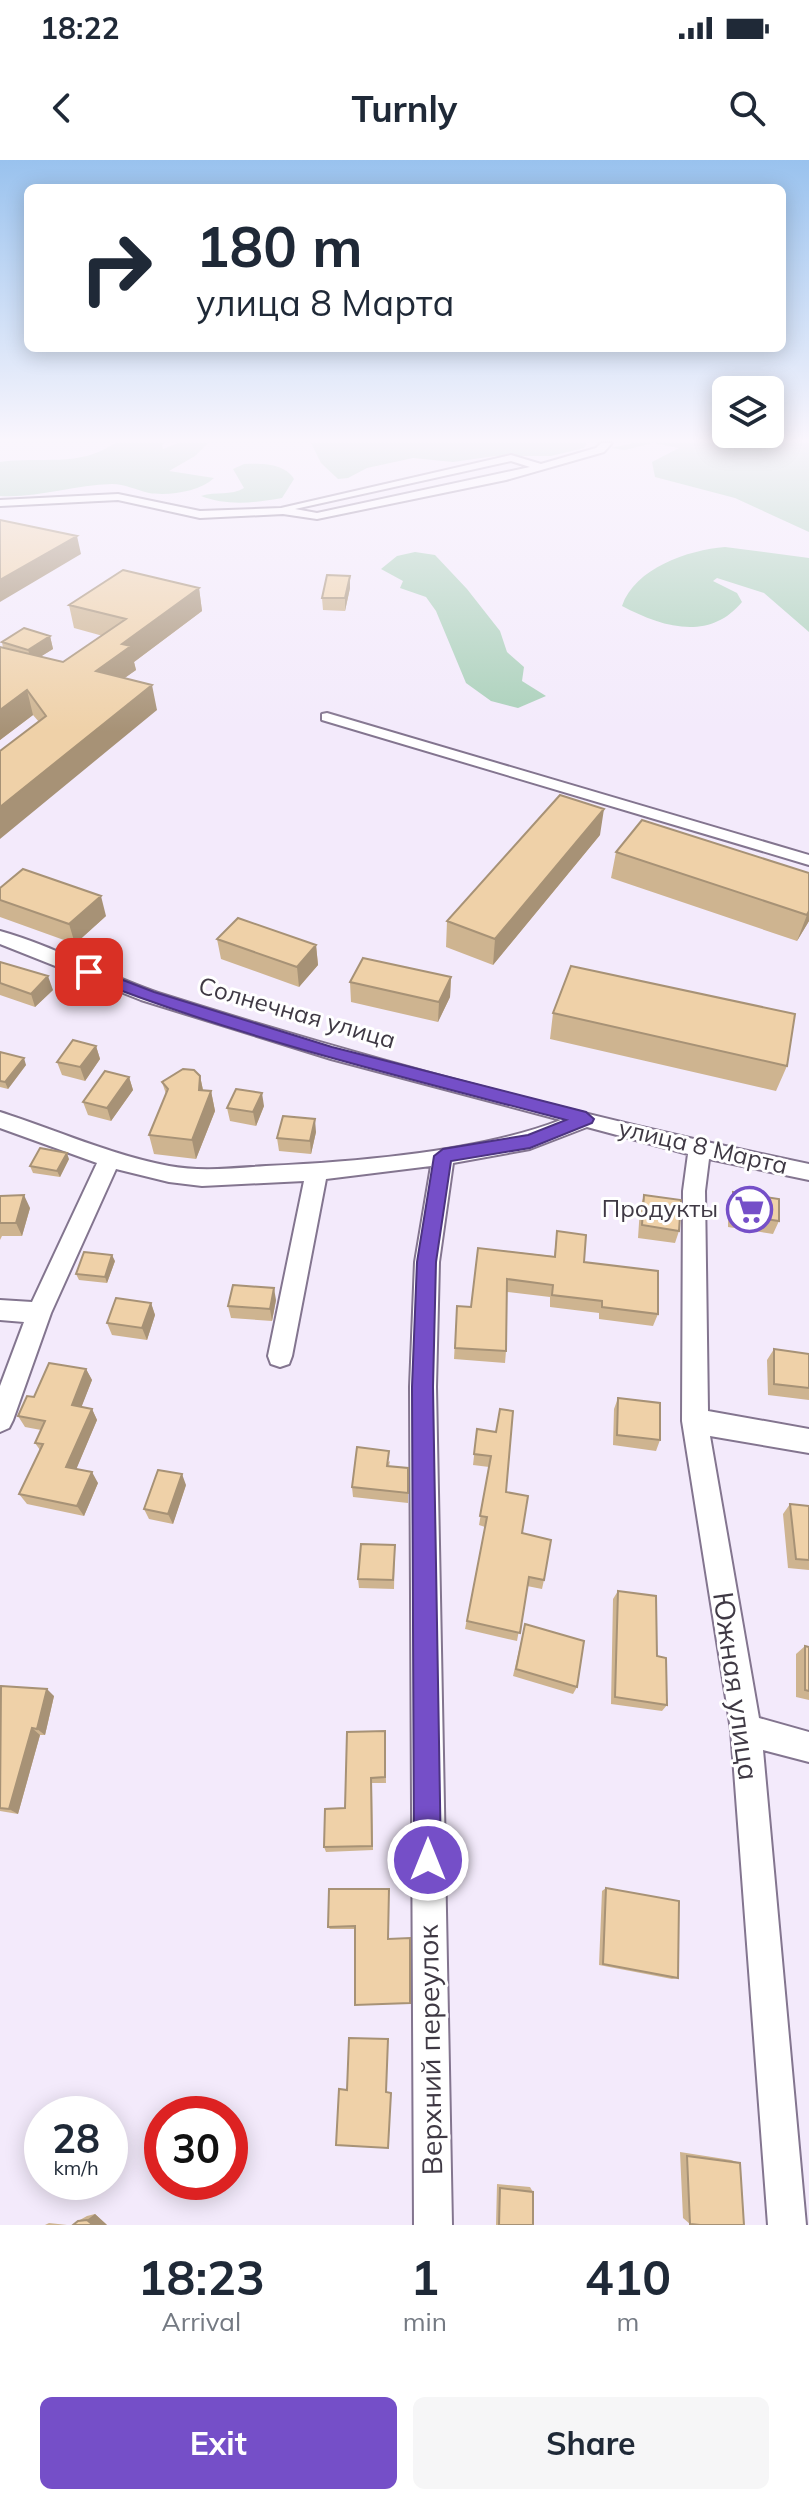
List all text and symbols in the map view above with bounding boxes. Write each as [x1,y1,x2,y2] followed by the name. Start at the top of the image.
[40,9,119,47] text: 18:22
[40,86,84,130] icon: back
[352,86,457,131] text: Turnly
[725,86,769,130] icon: search
[196,211,363,281] text: 180 m
[64,216,168,320] icon: right
[196,280,454,325] text: улица 8 Марта
[712,376,784,448] map controls
[712,376,784,448] button: layers
[55,938,123,1006] pin
[67,950,111,994] icon: arrive
[195,970,399,1055] street label: Солнечная улица
[616,1112,791,1180] street label: улица 8 Марта
[725,1185,773,1233] supermarket icon: Продукты
[602,1193,718,1223] place label: Продукты
[706,1589,767,1782] street label: Южная улица
[386,1818,470,1902] position arrow
[410,1923,449,2176] street label: Верхний переулок
[144,2096,248,2200] speed limit sign: 30
[52,2113,100,2163] text: 28
[53,2155,99,2180] text: km/h
[138,2247,265,2307] text: 18:23
[410,2247,439,2307] text: 1
[585,2247,671,2307] text: 410
[162,2305,241,2338] text: Arrival
[403,2305,447,2338] text: min
[617,2305,639,2338] text: m
[40,2397,397,2489] button: Exit
[413,2397,769,2489] button: Share

